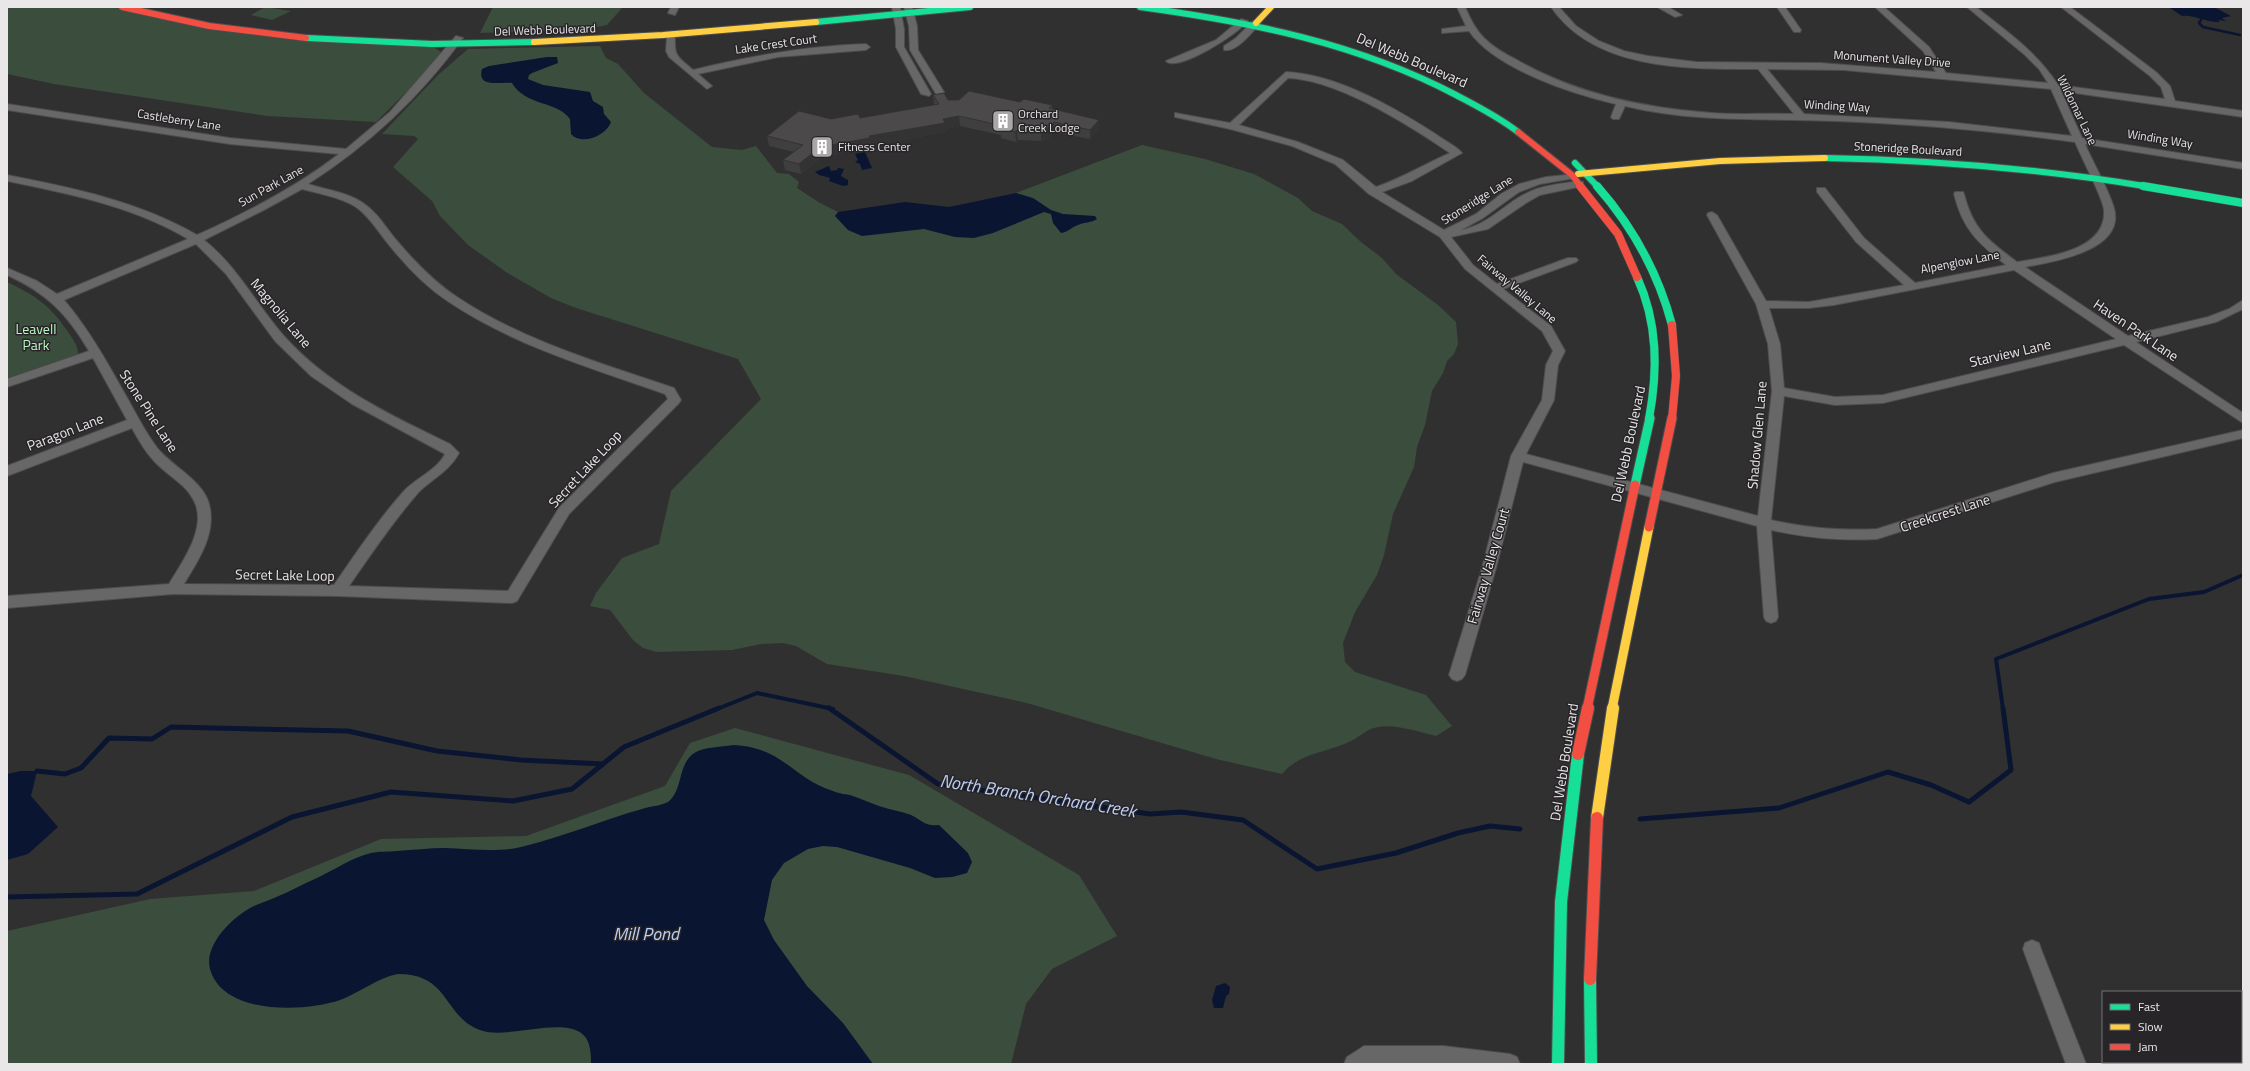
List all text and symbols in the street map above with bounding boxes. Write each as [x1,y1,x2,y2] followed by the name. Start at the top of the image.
[494,18,596,41] street label: Del Webb Boulevard
[1353,27,1471,92] street label: Del Webb Boulevard
[734,28,819,59] street label: Lake Crest Court
[1833,45,1951,72] street label: Monument Valley Drive
[2052,72,2103,148] street label: Wildomar Lane
[1804,94,1871,117] street label: Winding Way
[136,104,222,136] street label: Castleberry Lane
[1018,104,1080,137] place label: Orchard Creek Lodge
[990,108,1016,134] building icon: Orchard Creek Lodge
[2126,124,2194,153] street label: Winding Way
[809,134,835,160] building icon: Fitness Center
[1853,136,1963,161] street label: Stoneridge Boulevard
[838,137,911,156] place label: Fitness Center
[235,160,307,211] street label: Sun Park Lane
[1437,170,1516,229] street label: Stoneridge Lane
[1919,245,2001,278] street label: Alpenglow Lane
[1473,250,1561,328] street label: Fairway Valley Lane
[246,273,317,352] street label: Magnolia Lane
[2089,293,2183,366] street label: Haven Park Lane
[16,318,56,355] park label: Leavell Park
[1967,333,2053,372] street label: Starview Lane
[115,365,184,456] street label: Stone Pine Lane
[1741,380,1772,490] street label: Shadow Glen Lane
[1605,384,1650,504] street label: Del Webb Boulevard
[23,407,106,456] street label: Paragon Lane
[543,425,626,512] street label: Secret Lake Loop
[1897,488,1993,537] street label: Creekcrest Lane
[1461,506,1514,626] street label: Fairway Valley Court
[235,563,335,586] street label: Secret Lake Loop
[1544,702,1583,822] street label: Del Webb Boulevard
[938,767,1140,825] water label: North Branch Orchard Creek
[613,920,681,947] water label: Mill Pond
[2102,991,2242,1063] legend
[2138,997,2161,1016] text: Fast
[2138,1017,2163,1036] text: Slow
[2138,1037,2158,1056] text: Jam

